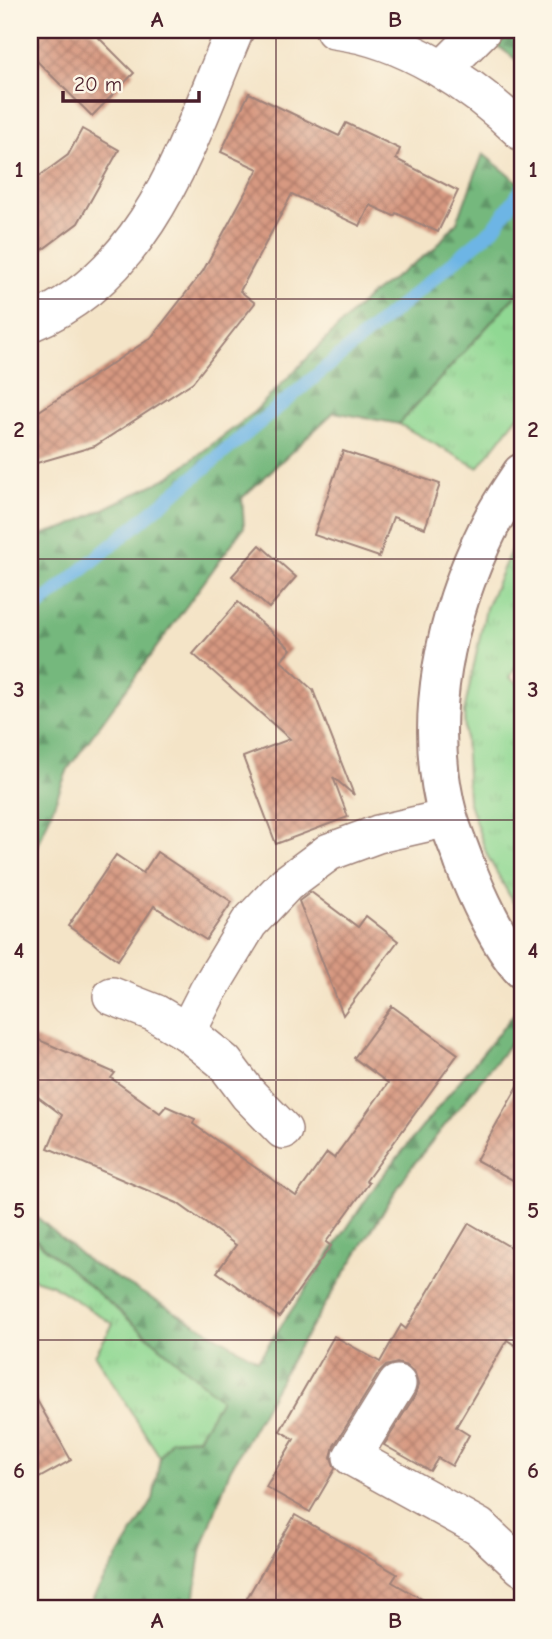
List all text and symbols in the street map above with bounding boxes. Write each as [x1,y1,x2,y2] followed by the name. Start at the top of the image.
[151,6,164,33] text: A
[388,6,402,33] text: B
[63,60,200,104] scale bar
[74,72,122,96] text: 20 m
[14,156,24,183] text: 1
[528,156,538,183] text: 1
[13,416,25,443] text: 2
[527,416,539,443] text: 2
[13,676,25,703] text: 3
[527,676,539,703] text: 3
[14,937,25,964] text: 4
[528,937,539,964] text: 4
[13,1197,25,1224] text: 5
[527,1197,539,1224] text: 5
[13,1457,25,1484] text: 6
[527,1457,539,1484] text: 6
[151,1607,164,1634] text: A
[388,1607,402,1634] text: B

